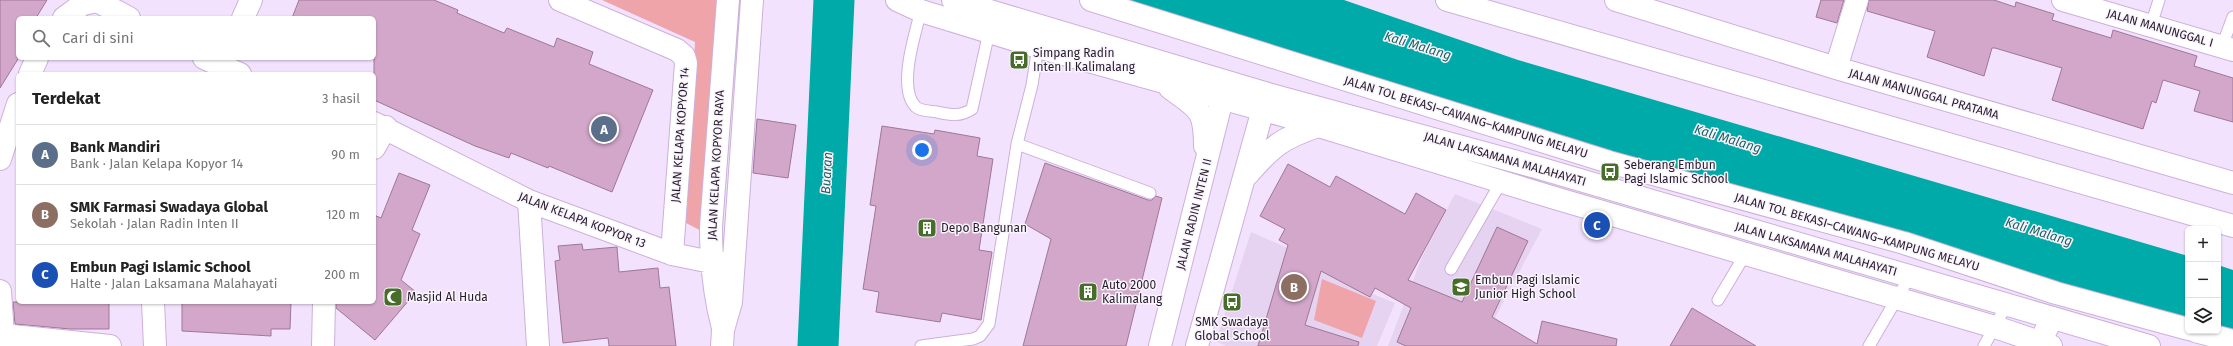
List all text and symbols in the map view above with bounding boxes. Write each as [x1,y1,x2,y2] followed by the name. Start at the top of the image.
[2105,6,2215,50] street label: JALAN MANUNGGAL I
[16,16,376,60] search box
[30,27,52,49] icon: search
[1383,28,1453,63] water label: Kali Malang
[62,29,134,47] text: Cari di sini
[1033,46,1136,74] place label: Simpang Radin Inten II Kalimalang
[1008,49,1030,71] bus stop icon: Simpang Radin Inten II Kalimalang
[668,66,692,203] street label: JALAN KELAPA KOPYOR 14
[1847,66,2001,122] street label: JALAN MANUNGGAL PRATAMA
[1342,73,1590,161] street label: JALAN TOL BEKASI–CAWANG–KAMPUNG MELAYU
[32,88,101,109] text: Terdekat
[705,89,727,241] street label: JALAN KELAPA KOPYOR RAYA
[322,91,360,106] text: 3 hasil
[591,114,617,144] pin: A
[1693,121,1763,156] water label: Kali Malang
[1422,129,1588,189] street label: JALAN LAKSAMANA MALAHAYATI
[70,138,160,156] text: Bank Mandiri
[912,140,932,160] your location
[41,147,49,162] text: A
[331,147,360,162] text: 90 m
[818,152,835,194] water label: Buaran
[70,156,243,171] text: Bank · Jalan Kelapa Kopyor 14
[1173,157,1215,271] street label: JALAN RADIN INTEN II
[1624,158,1729,186] place label: Seberang Embun Pagi Islamic School
[1599,161,1621,183] bus stop icon: Seberang Embun Pagi Islamic School
[516,189,648,251] street label: JALAN KELAPA KOPYOR 13
[1733,190,1981,274] street label: JALAN TOL BEKASI–CAWANG–KAMPUNG MELAYU
[70,198,268,216] text: SMK Farmasi Swadaya Global
[41,207,49,222] text: B
[326,207,360,222] text: 120 m
[1584,210,1610,240] pin: C
[2004,214,2074,249] water label: Kali Malang
[70,216,239,231] text: Sekolah · Jalan Radin Inten II
[916,217,938,239] building icon: Depo Bangunan
[1733,219,1899,279] street label: JALAN LAKSAMANA MALAHAYATI
[941,221,1027,235] place label: Depo Bangunan
[2185,226,2221,334] map controls
[2185,226,2221,262] button: +
[70,258,251,276] text: Embun Pagi Islamic School
[2185,262,2221,298] button: −
[41,267,49,282] text: C
[324,267,360,282] text: 200 m
[1281,272,1307,302] pin: B
[1475,273,1580,301] place label: Embun Pagi Islamic Junior High School
[70,276,277,291] text: Halte · Jalan Laksamana Malahayati
[1450,276,1472,298] school or university icon: Embun Pagi Islamic Junior High School
[1102,278,1163,306] place label: Auto 2000 Kalimalang
[1077,281,1099,303] building icon: Auto 2000 Kalimalang
[382,286,404,308] mosque icon: Masjid Al Huda
[407,290,488,304] place label: Masjid Al Huda
[1221,291,1243,313] bus stop icon: SMK Swadaya Global School
[2185,298,2221,334] button: layers
[1195,315,1270,343] place label: SMK Swadaya Global School

